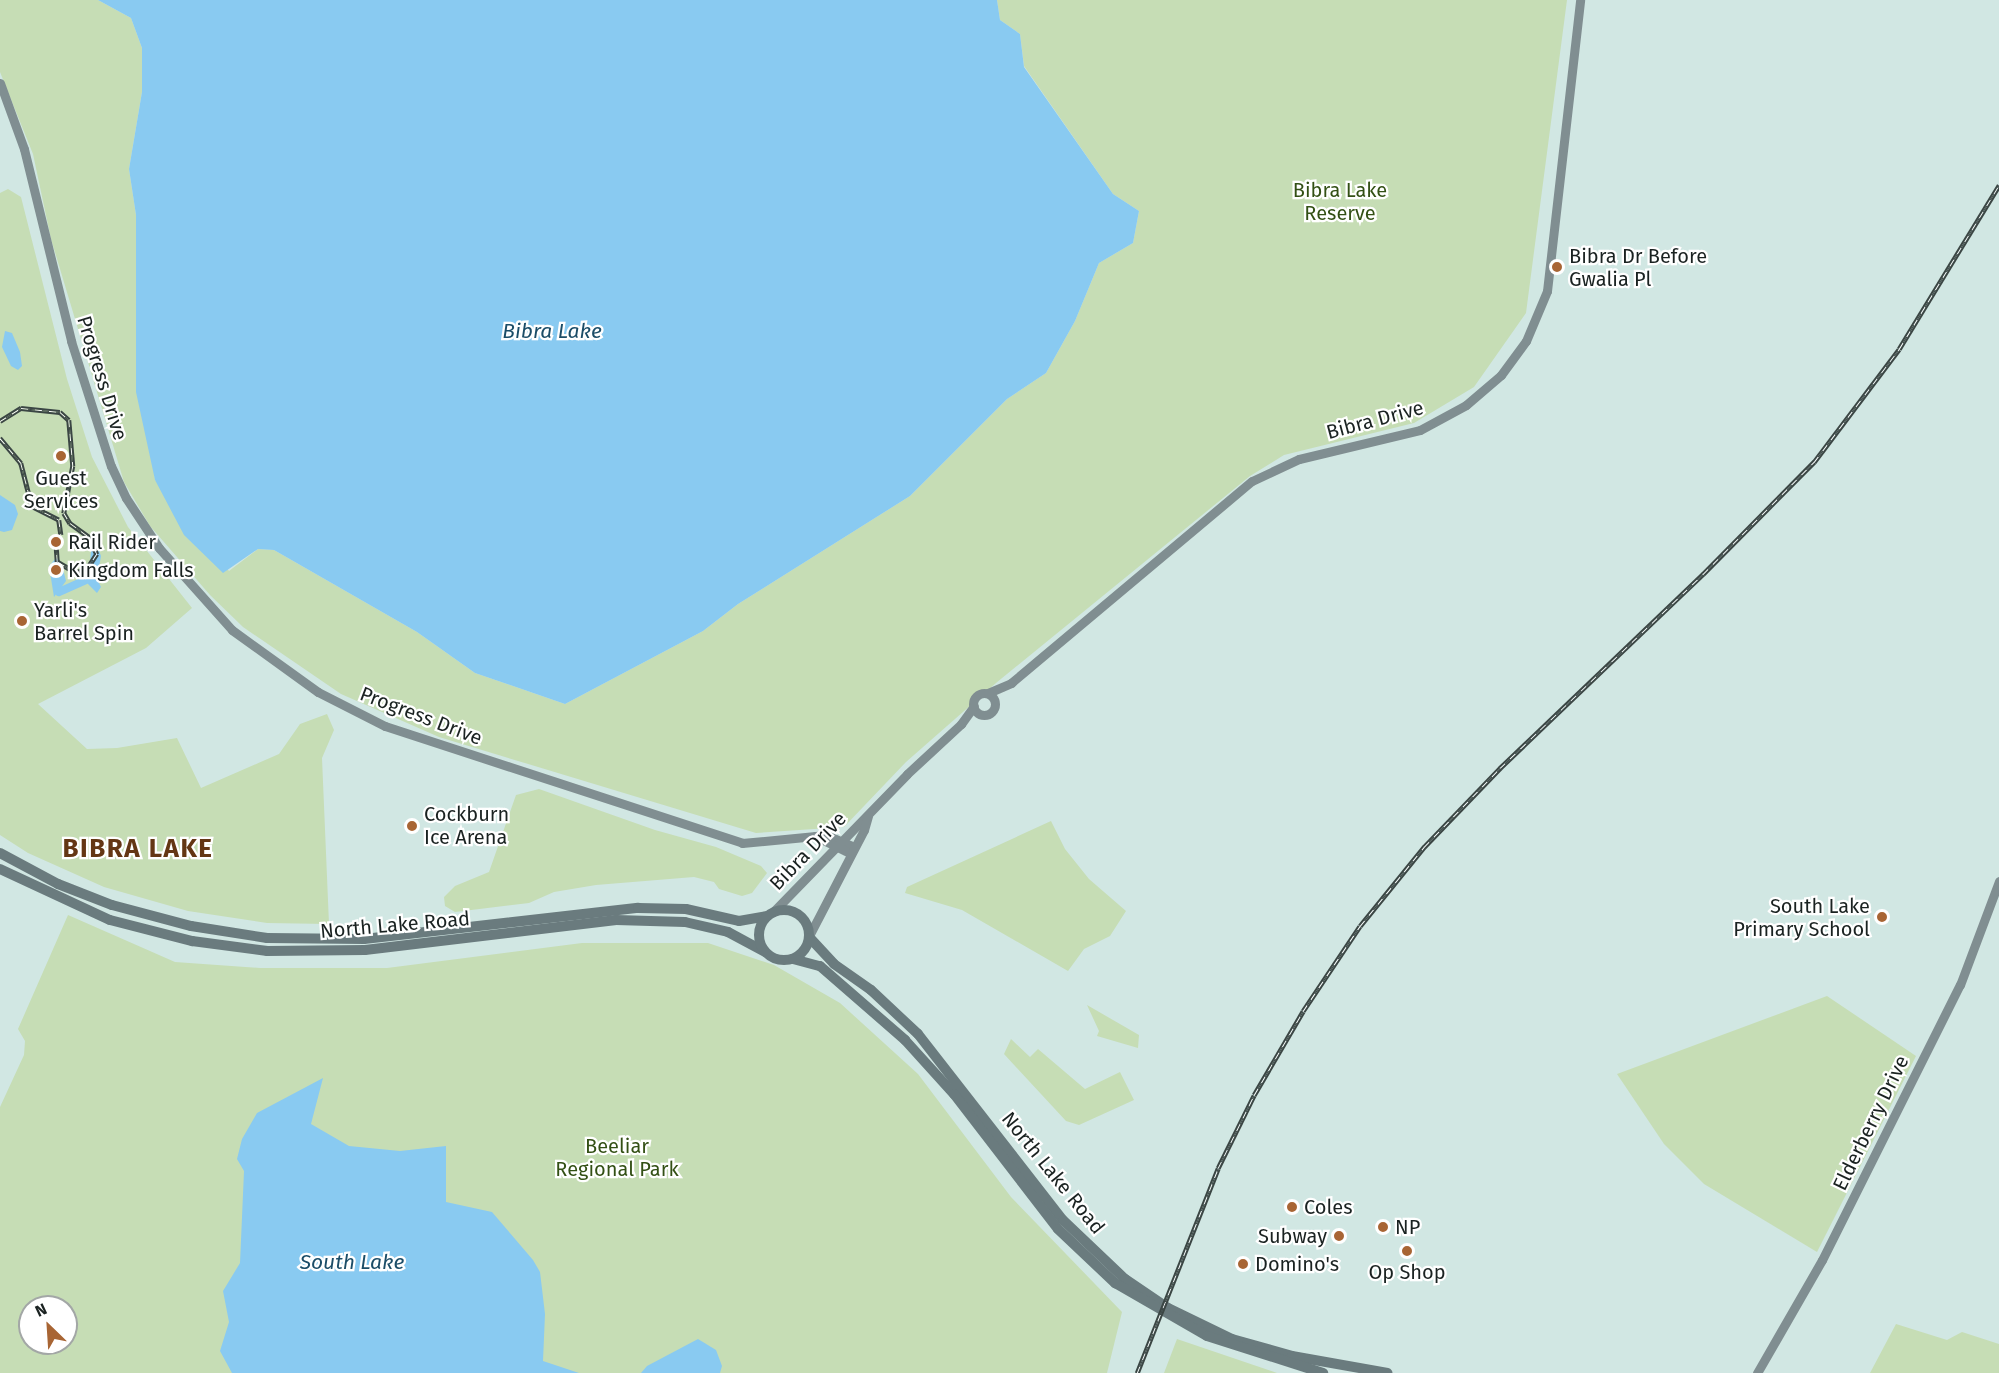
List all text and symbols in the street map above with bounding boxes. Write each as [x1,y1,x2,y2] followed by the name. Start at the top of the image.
[1293,178,1387,225] park label: Bibra Lake Reserve
[1569,244,1707,291] place label: Bibra Dr Before Gwalia Pl
[1550,260,1564,274] marker: Bibra Dr Before Gwalia Pl
[72,313,132,443] street label: Progress Drive
[502,318,602,344] water label: Bibra Lake
[1324,395,1426,445] street label: Bibra Drive
[54,449,68,463] marker: Guest Services
[24,466,98,513] place label: Guest Services
[68,530,156,554] place label: Rail Rider
[49,535,63,549] marker: Rail Rider
[68,558,194,582] place label: Kingdom Falls
[49,563,63,577] marker: Kingdom Falls
[34,598,134,645] place label: Yarli's Barrel Spin
[15,614,29,628] marker: Yarli's Barrel Spin
[356,682,486,750] street label: Progress Drive
[424,802,509,849] place label: Cockburn Ice Arena
[765,807,851,895] street label: Bibra Drive
[405,819,419,833] marker: Cockburn Ice Arena
[62,833,214,865] district label: BIBRA LAKE
[1733,894,1870,941] place label: South Lake Primary School
[319,906,471,944] street label: North Lake Road
[1875,910,1889,924] marker: South Lake Primary School
[1828,1052,1914,1194] street label: Elderberry Drive
[996,1107,1110,1239] street label: North Lake Road
[555,1135,679,1182] park label: Beeliar Regional Park
[1304,1195,1352,1219] place label: Coles
[1285,1200,1299,1214] marker: Coles
[1395,1215,1420,1239] place label: NP
[1376,1220,1390,1234] marker: NP
[1258,1224,1327,1248] place label: Subway
[1332,1229,1346,1243] marker: Subway
[1400,1244,1414,1258] marker: Op Shop
[300,1249,404,1275] water label: South Lake
[1255,1252,1339,1276] place label: Domino's
[1236,1257,1250,1271] marker: Domino's
[1368,1260,1446,1284] place label: Op Shop
[18,1295,78,1355] north arrow
[32,1299,50,1321] text: N

